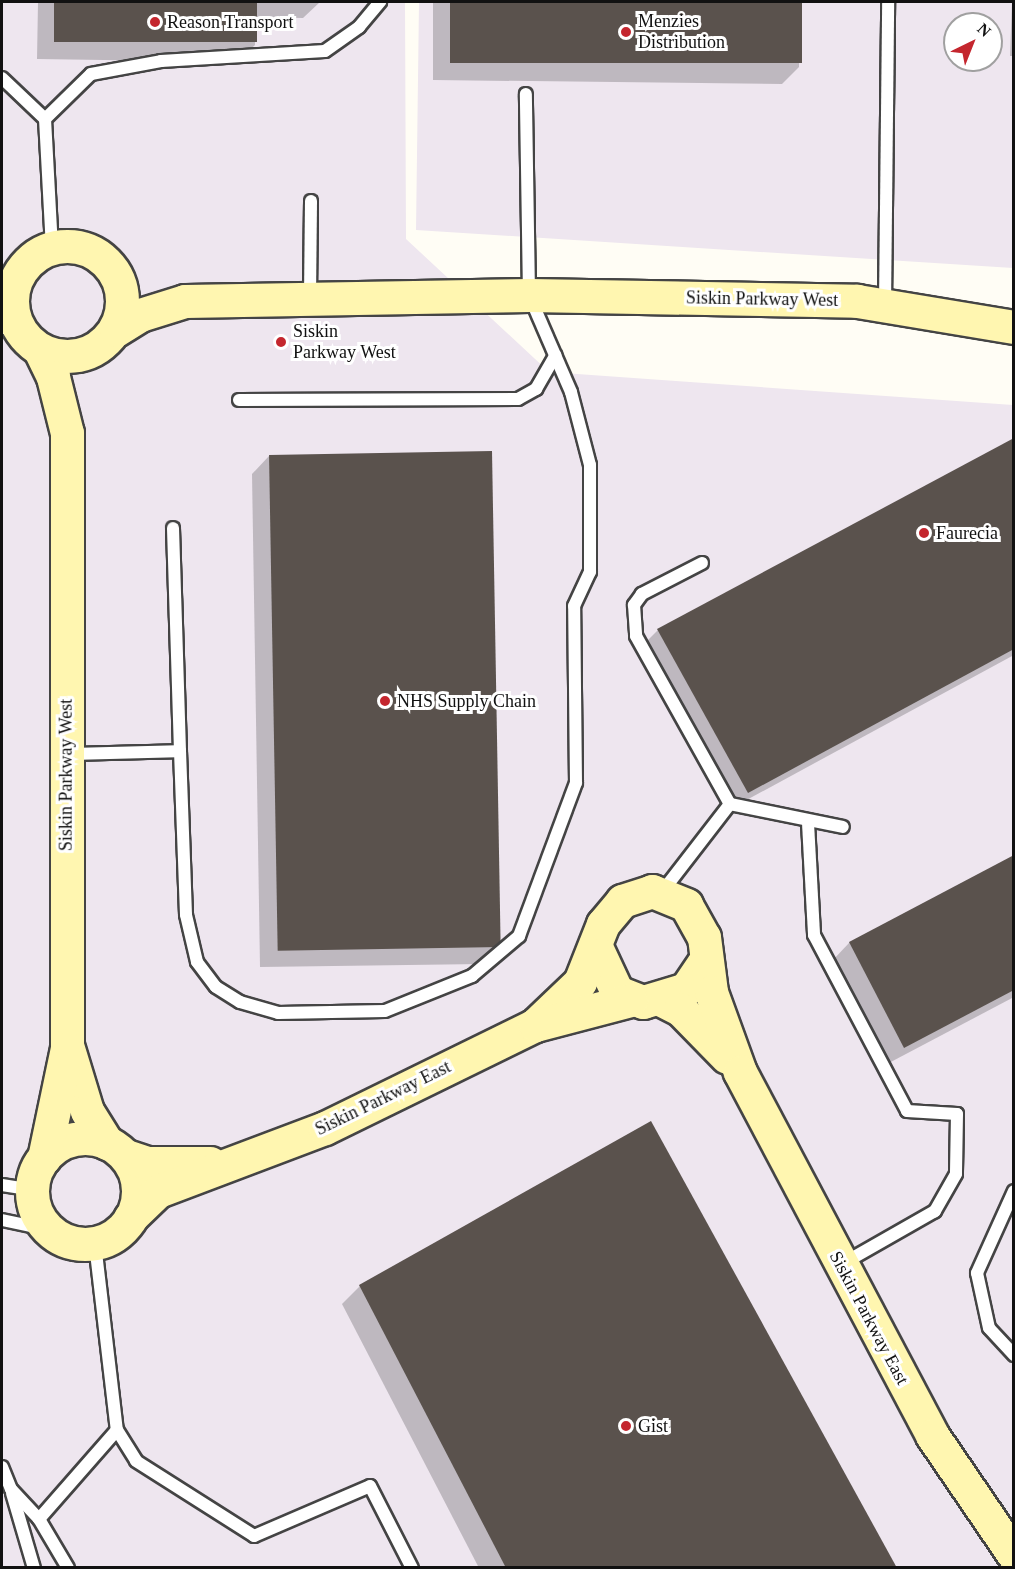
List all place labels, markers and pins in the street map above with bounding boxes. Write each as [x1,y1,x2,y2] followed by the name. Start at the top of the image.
[167,11,294,33] place label: Reason Transport
[638,11,725,54] place label: Menzies Distribution
[148,15,162,29] marker: Reason Transport
[619,25,633,39] marker: Menzies Distribution
[293,321,396,364] place label: Siskin Parkway West
[274,335,288,349] marker: Siskin Parkway West
[936,522,998,544] place label: Faurecia
[917,526,931,540] marker: Faurecia
[397,690,536,712] place label: NHS Supply Chain
[378,694,392,708] marker: NHS Supply Chain
[638,1415,668,1437] place label: Gist
[619,1419,633,1433] marker: Gist

